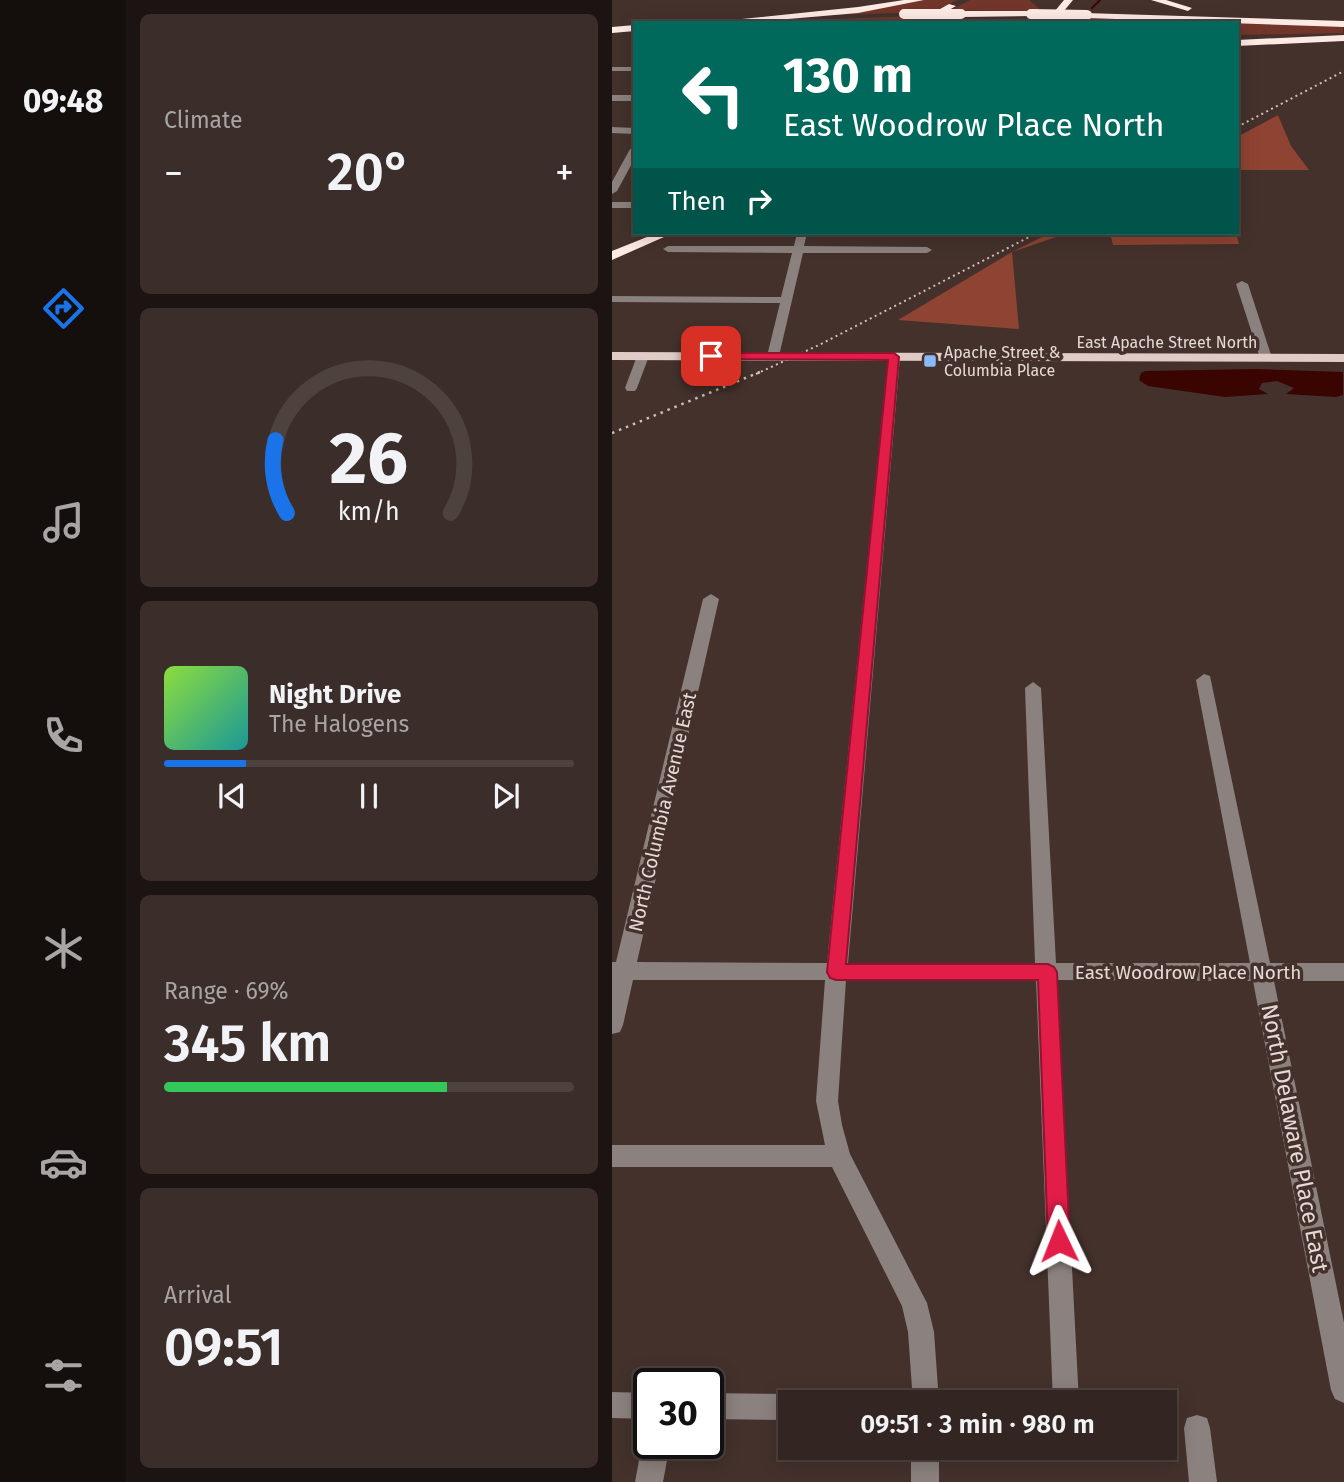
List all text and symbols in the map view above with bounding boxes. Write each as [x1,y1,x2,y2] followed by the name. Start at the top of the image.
[783,46,913,105] text: 130 m
[668,49,759,140] icon: left
[23,82,103,120] text: 09:48
[164,106,243,134] text: Climate
[783,106,1165,144] text: East Woodrow Place North
[327,141,411,204] text: 20°
[164,150,183,196] text: −
[555,150,574,196] text: +
[740,182,778,220] icon: right
[668,186,726,217] text: Then
[39,284,88,333] icon: directions
[681,326,741,386] pin
[1077,333,1257,352] street label: East Apache Street North
[692,337,730,375] icon: arrive
[944,343,1061,380] place label: Apache Street & Columbia Place
[922,353,938,369] marker: Apache Street & Columbia Place
[330,416,408,503] text: 26
[338,497,400,527] text: km/h
[39,498,88,547] icon: music
[269,679,401,710] text: Night Drive
[624,690,701,934] street label: North Columbia Avenue East
[269,710,409,738] text: The Halogens
[39,711,88,760] icon: phone
[213,777,251,815] icon: previous
[350,777,388,815] icon: pause
[487,777,525,815] icon: next
[39,924,88,973] icon: climate
[1075,961,1301,984] street label: East Woodrow Place North
[164,977,289,1005] text: Range · 69%
[1255,1002,1335,1275] street label: North Delaware Place East
[164,1012,331,1075] text: 345 km
[39,1138,88,1187] icon: car
[1022,1204,1096,1278] position arrow
[164,1281,231,1309] text: Arrival
[164,1316,283,1379] text: 09:51
[39,1351,88,1400] icon: filters
[633,1368,724,1459] speed limit sign: 30
[860,1409,1095,1440] text: 09:51 · 3 min · 980 m

